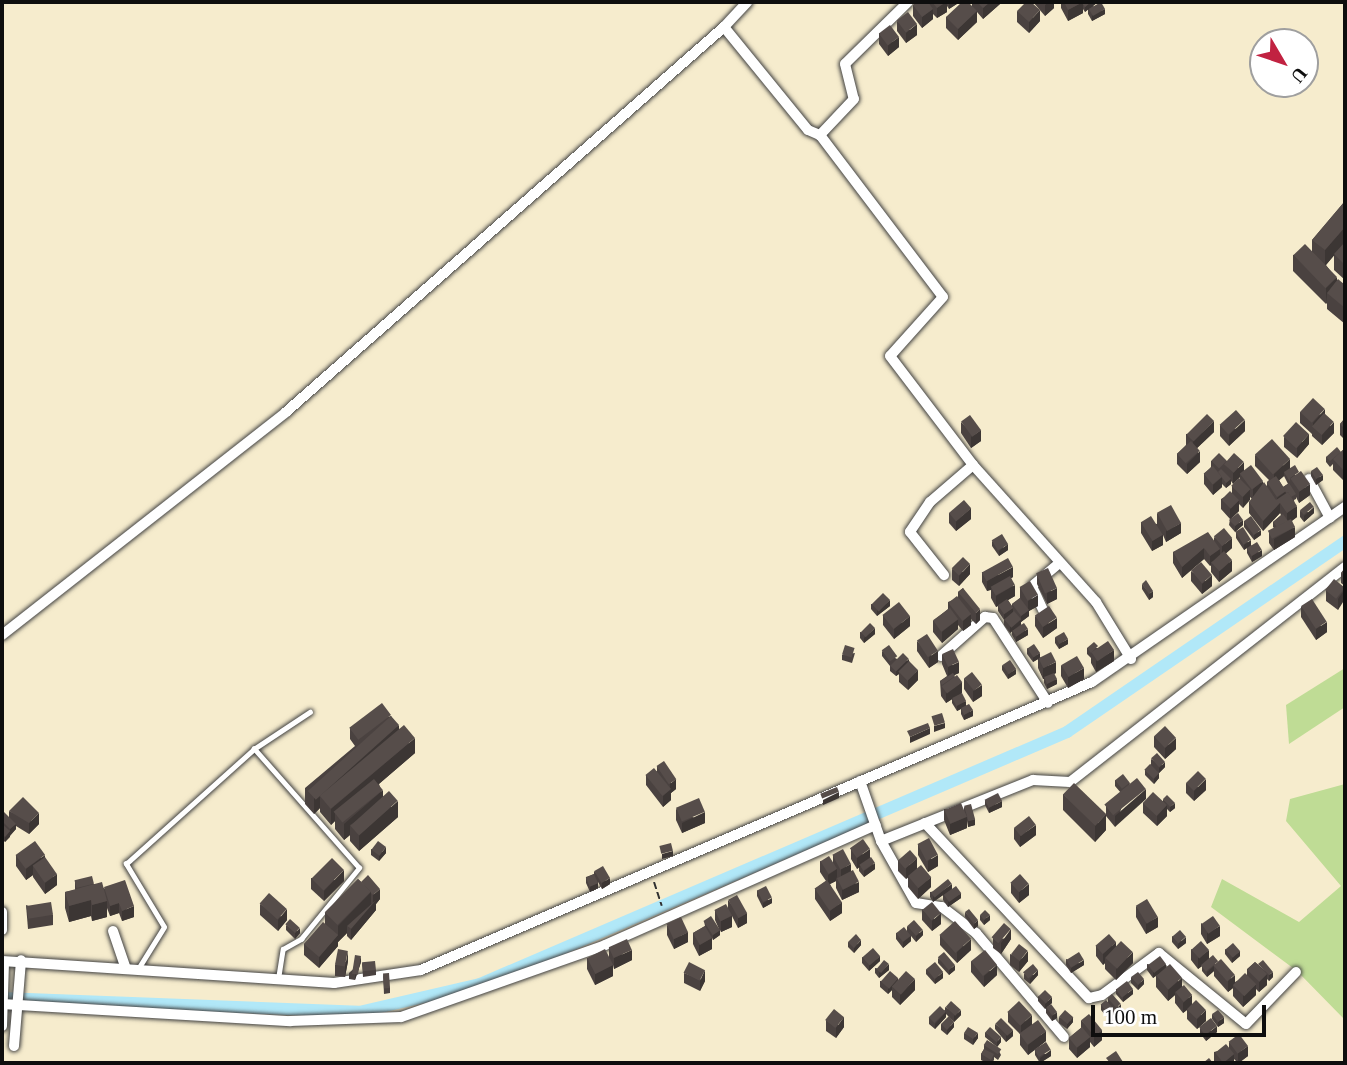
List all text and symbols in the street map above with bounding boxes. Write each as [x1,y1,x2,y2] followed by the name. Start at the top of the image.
[1249,28,1319,98] north arrow
[1287,63,1312,87] text: U
[1095,992,1270,1036] scale bar
[1104,1005,1157,1029] text: 100 m

